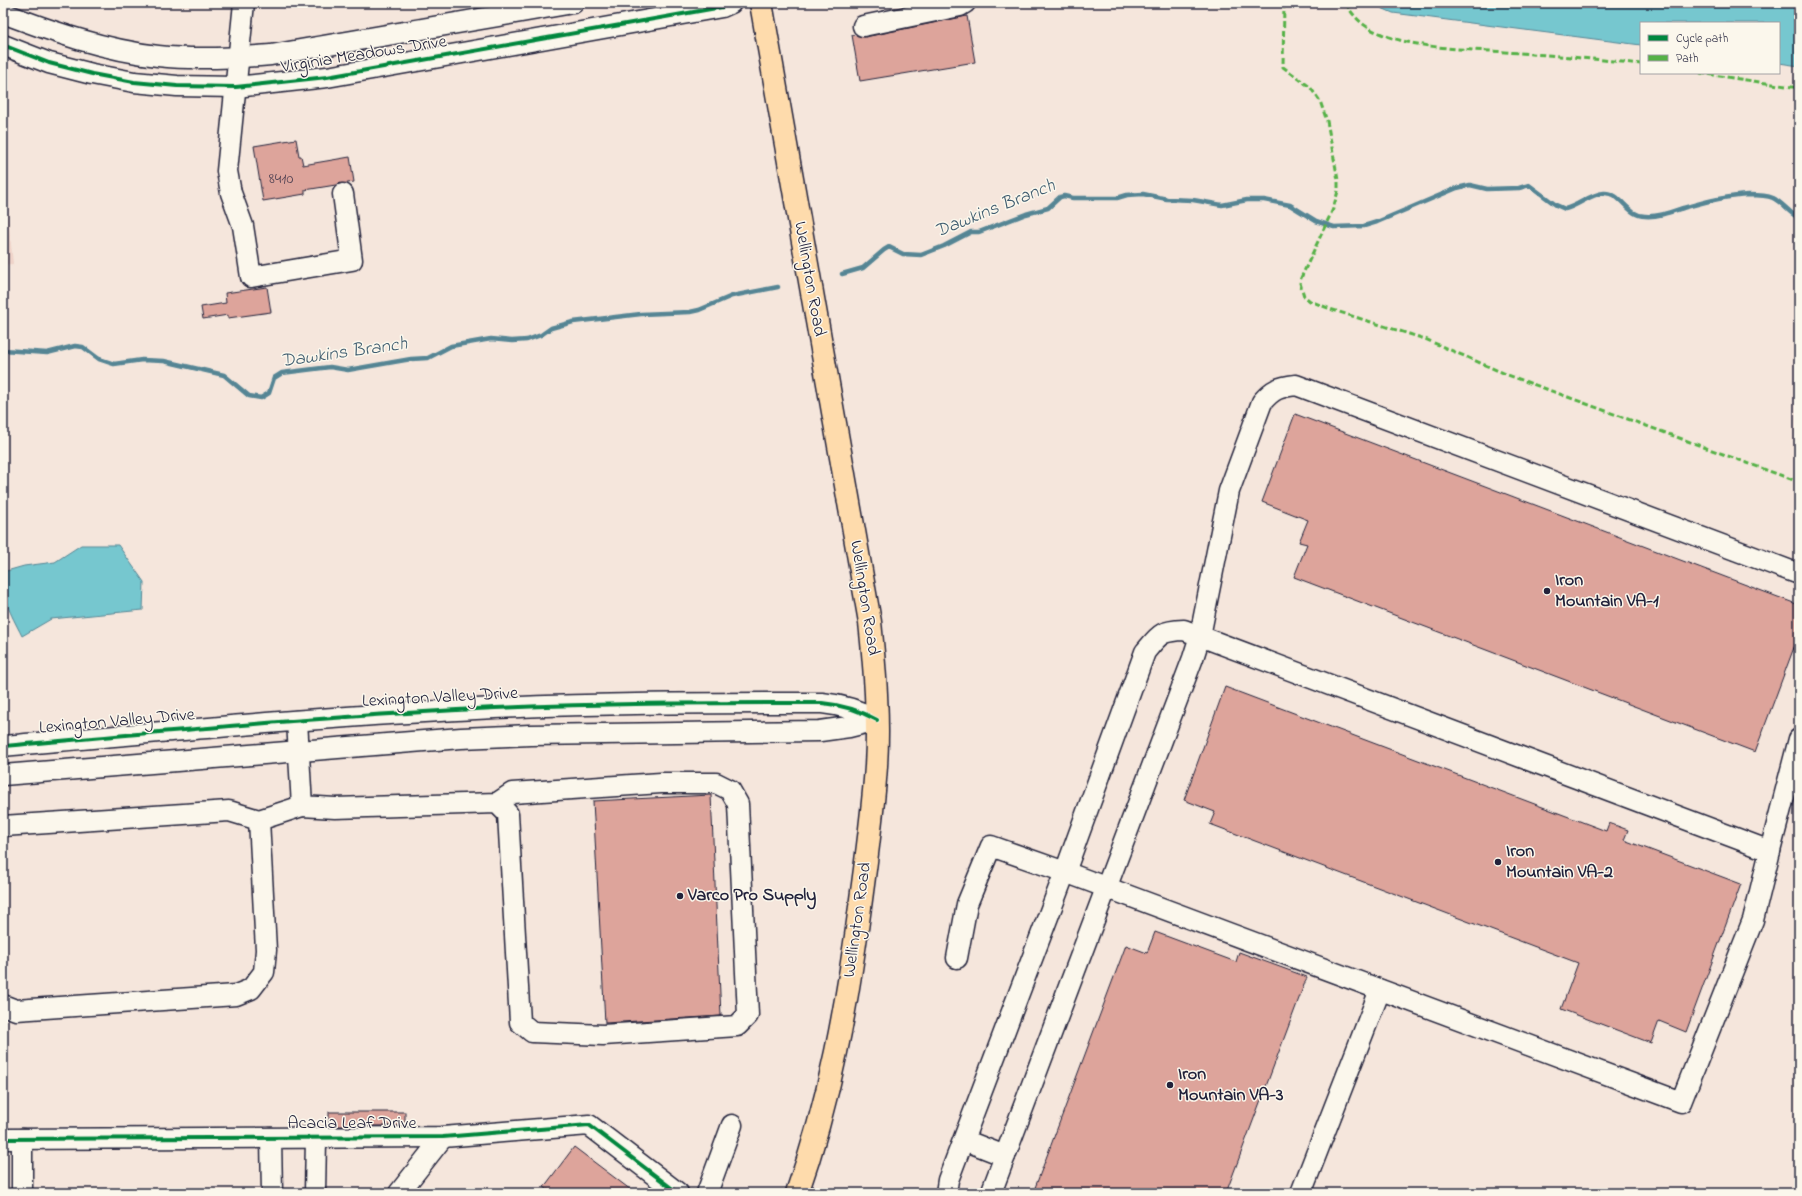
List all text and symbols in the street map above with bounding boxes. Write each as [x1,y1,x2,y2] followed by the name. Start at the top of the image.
[1640,22,1780,74] legend
[278,29,450,82] street label: Virginia Meadows Drive
[1676,30,1728,49] text: Cycle path
[1676,50,1699,68] text: Path
[269,167,293,191] house number: 8410
[931,172,1060,245] water label: Dawkins Branch
[785,220,832,339] street label: Wellington Road
[279,331,410,375] water label: Dawkins Branch
[841,539,886,658] street label: Wellington Road
[1555,568,1659,615] place label: Iron Mountain VA-1
[1542,586,1552,596] marker: Iron Mountain VA-1
[361,681,520,716] street label: Lexington Valley Drive
[38,702,197,743] street label: Lexington Valley Drive
[1506,839,1613,886] place label: Iron Mountain VA-2
[1493,857,1503,867] marker: Iron Mountain VA-2
[837,861,880,979] street label: Wellington Road
[687,883,816,910] place label: Varco Pro Supply
[675,891,685,901] marker: Varco Pro Supply
[1178,1062,1284,1109] place label: Iron Mountain VA-3
[1165,1080,1175,1090] marker: Iron Mountain VA-3
[287,1111,417,1137] street label: Acacia Leaf Drive

